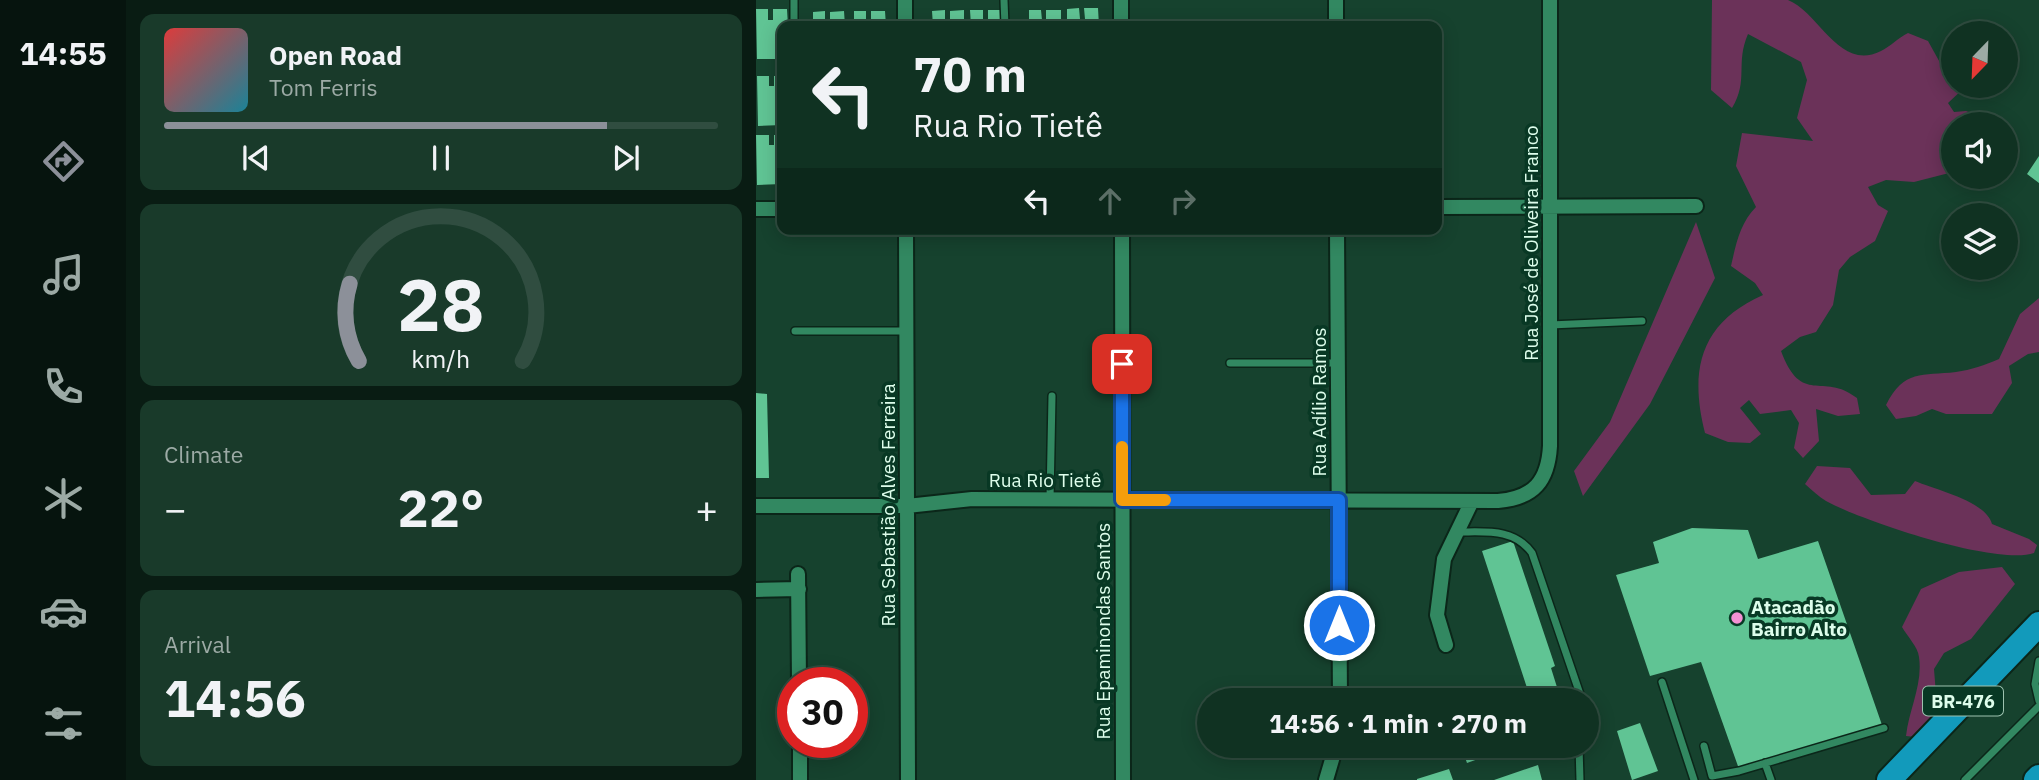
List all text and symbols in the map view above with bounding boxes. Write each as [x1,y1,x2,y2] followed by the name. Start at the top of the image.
[1941,21,2018,98] north arrow
[1941,21,2018,280] map controls
[19,32,107,74] text: 14:55
[269,38,402,72] text: Open Road
[913,42,1027,105] text: 70 m
[798,49,889,140] icon: left
[269,72,378,102] text: Tom Ferris
[913,104,1103,146] text: Rua Rio Tietê
[1941,112,2018,189] button: sound
[1519,125,1543,361] street label: Rua José de Oliveira Franco
[39,137,88,186] icon: directions
[237,139,275,177] icon: previous
[422,139,460,177] icon: pause
[607,139,645,177] icon: next
[1018,182,1056,220] icon: left
[1091,182,1129,220] icon: ahead
[1164,182,1202,220] icon: right
[1941,203,2018,280] button: layers
[39,250,88,299] icon: music
[397,256,485,351] text: 28
[1307,327,1331,477] street label: Rua Adílio Ramos
[1092,334,1152,394] pin
[412,342,470,375] text: km/h
[1103,345,1141,383] icon: arrive
[39,362,88,411] icon: phone
[876,383,900,627] street label: Rua Sebastião Alves Ferreira
[164,439,243,469] text: Climate
[989,468,1101,492] street label: Rua Rio Tietê
[39,474,88,523] icon: climate
[398,474,484,541] text: 22°
[164,484,187,533] text: −
[695,484,718,533] text: +
[1091,523,1115,739] street label: Rua Epaminondas Santos
[39,587,88,636] icon: car
[1302,588,1376,662] position arrow
[1751,595,1847,641] place label: Atacadão Bairro Alto
[1729,610,1745,626] marker: Atacadão Bairro Alto
[164,629,231,659] text: Arrival
[164,664,306,731] text: 14:56
[777,667,868,758] speed limit sign: 30
[1923,686,2003,716] road number: BR-476
[39,699,88,748] icon: filters
[1269,706,1527,740] text: 14:56 · 1 min · 270 m

